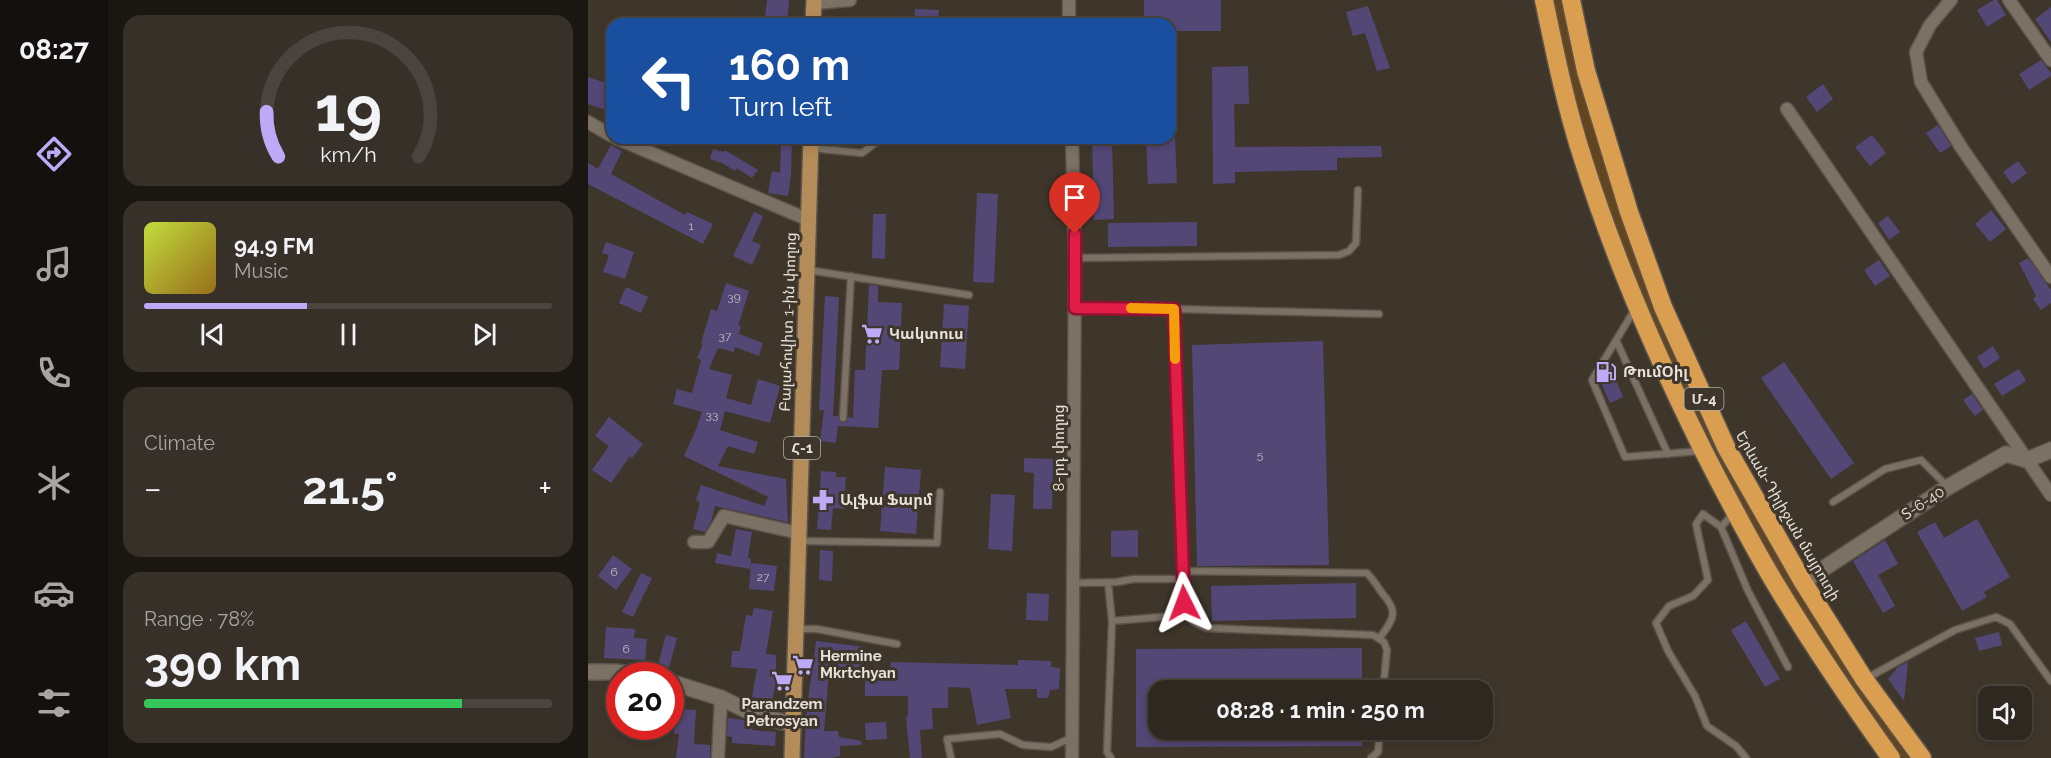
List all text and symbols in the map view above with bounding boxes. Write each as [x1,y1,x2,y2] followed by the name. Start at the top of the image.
[19,34,89,65] text: 08:27
[729,41,850,90] text: 160 m
[630,42,708,120] icon: left
[314,73,382,147] text: 19
[729,91,832,122] text: Turn left
[33,133,75,175] icon: directions
[320,143,376,168] text: km/h
[1049,172,1100,234] pin
[1058,181,1091,214] icon: arrive
[688,219,694,233] house number: 1
[776,232,800,412] street label: Բալահովիտ 1-ին փողոց
[234,233,314,259] text: 94.9 FM
[33,243,75,285] icon: music
[234,259,288,283] text: Music
[727,290,741,304] house number: 39
[196,318,229,351] icon: previous
[332,318,365,351] icon: pause
[468,318,501,351] icon: next
[860,322,884,346] supermarket icon: Կակտուս
[889,325,964,343] place label: Կակտուս
[719,329,732,343] house number: 37
[33,352,75,394] icon: phone
[1594,360,1618,384] fuel station icon: ԹումՕիլ
[1623,363,1689,381] place label: ԹումՕիլ
[1684,388,1724,410] road number: Մ-4
[1050,404,1068,492] street label: 8-րդ փողոց
[706,408,718,422] house number: 33
[1732,428,1844,604] street label: Երևան-Դիլիջան մայրուղի
[144,431,215,455] text: Climate
[784,437,820,459] road number: Հ-1
[1257,448,1264,462] house number: 5
[33,462,75,504] icon: climate
[302,462,398,515] text: 21.5°
[144,469,162,508] text: −
[538,469,552,508] text: +
[1898,483,1948,523] street label: Տ-6-40
[811,488,835,512] pharmacy icon: Ալֆա Ֆարմ
[840,491,933,509] place label: Ալֆա Ֆարմ
[610,565,618,579] house number: 6
[757,570,770,584] house number: 27
[1152,571,1216,635] position arrow
[33,572,75,614] icon: car
[144,607,254,631] text: Range · 78%
[144,638,301,691] text: 390 km
[622,642,630,656] house number: 6
[820,647,896,682] place label: Hermine Mkrtchyan
[791,653,815,677] supermarket icon: Hermine Mkrtchyan
[606,662,684,740] speed limit sign: 20
[770,669,794,693] supermarket icon: Parandzem Petrosyan
[33,682,75,724] icon: filters
[1978,686,2032,740] map controls
[1978,686,2032,740] button: sound
[741,695,823,730] place label: Parandzem Petrosyan
[1216,697,1425,723] text: 08:28 · 1 min · 250 m

